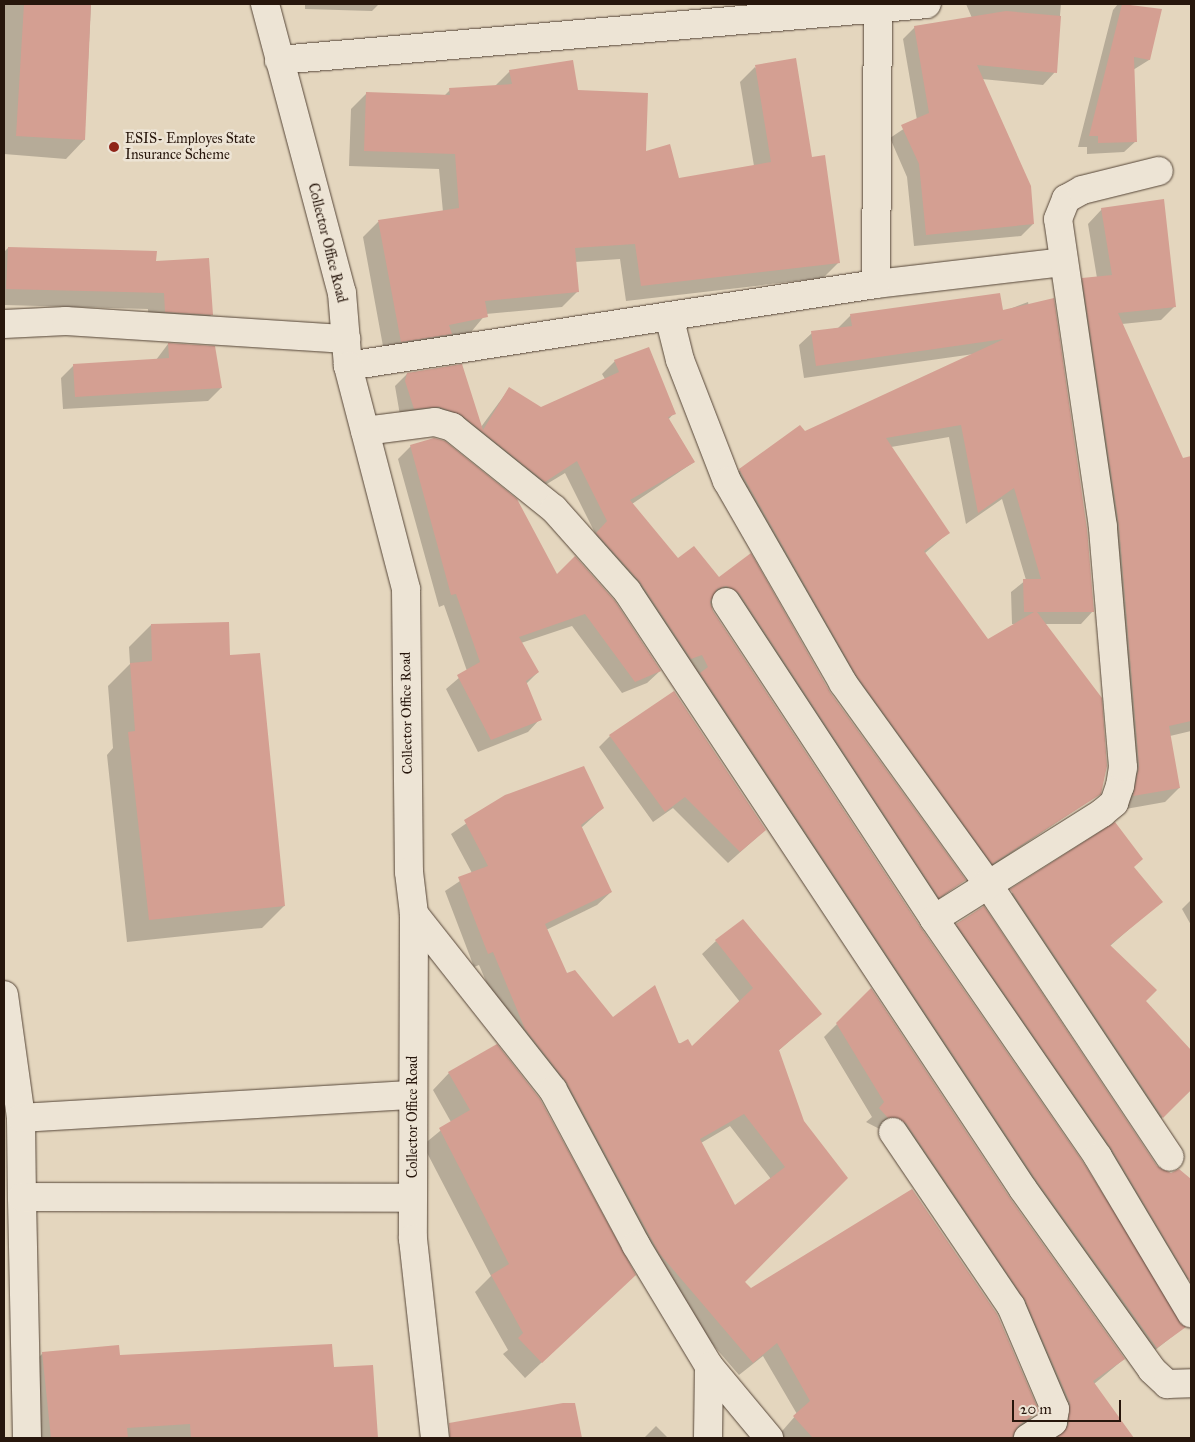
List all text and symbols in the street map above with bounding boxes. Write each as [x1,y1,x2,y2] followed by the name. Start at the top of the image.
[125,131,255,164] place label: ESIS- Employes State Insurance Scheme
[107,140,121,154] marker: ESIS- Employes State Insurance Scheme
[304,181,350,305] street label: Collector Office Road
[398,652,416,774] street label: Collector Office Road
[405,1056,421,1178] street label: Collector Office Road
[1015,1390,1124,1422] scale bar
[1020,1400,1052,1418] text: 20 m

